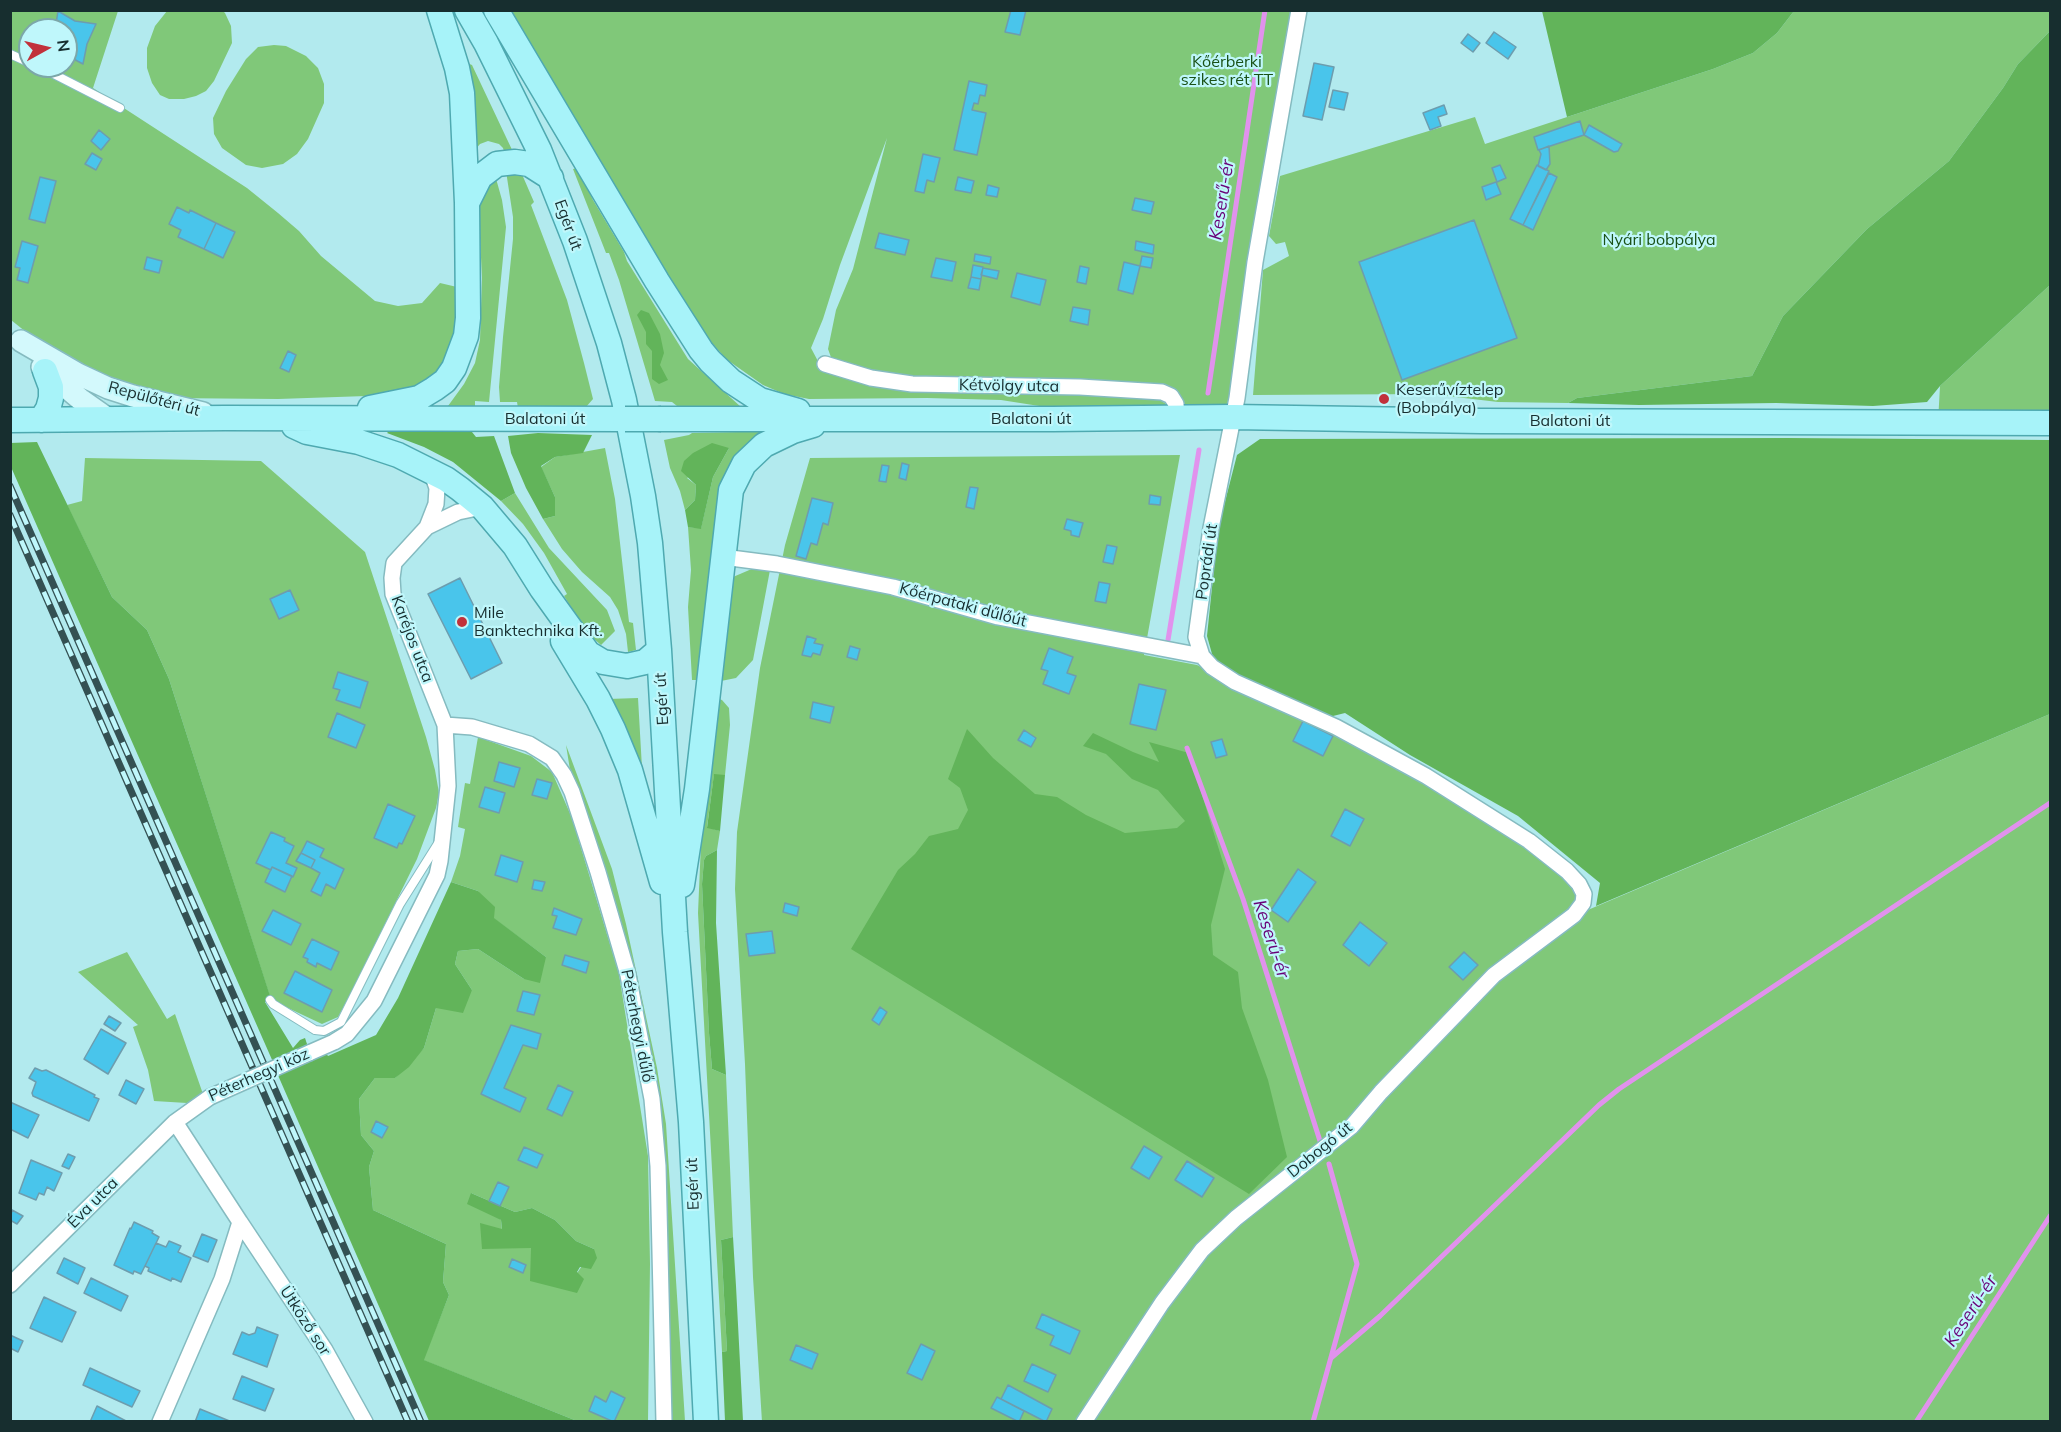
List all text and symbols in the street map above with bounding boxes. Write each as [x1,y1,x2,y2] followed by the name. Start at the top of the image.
[18,18,78,78] north arrow
[53,38,75,53] text: N
[1181,52,1273,90] park label: Kőérberki szikes rét TT
[1205,158,1239,242] water label: Keserű-ér
[550,197,586,253] street label: Egér út
[1602,230,1716,250] park label: Nyári bobpálya
[959,376,1059,396] street label: Kétvölgy utca
[106,378,202,420] street label: Repülőtéri út
[1396,380,1503,418] place label: Keserűvíztelep (Bobpálya)
[1377,392,1391,406] marker: Keserűvíztelep (Bobpálya)
[505,409,585,429] street label: Balatoni út
[991,409,1071,429] street label: Balatoni út
[1530,411,1610,431] street label: Balatoni út
[1192,523,1222,601] street label: Poprádi út
[897,579,1029,631] street label: Kőérpataki dűlőút
[387,593,437,685] street label: Karéjos utca
[474,603,603,641] place label: Mile Banktechnika Kft.
[455,615,469,629] marker: Mile Banktechnika Kft.
[651,672,673,726] street label: Egér út
[1248,897,1294,981] water label: Keserű-ér
[617,968,657,1084] street label: Péterhegyi dűlő
[206,1044,312,1106] street label: Péterhegyi köz
[1284,1118,1356,1182] street label: Dobogó út
[682,1157,704,1211] street label: Egér út
[64,1174,122,1232] street label: Éva utca
[1940,1271,2002,1351] water label: Keserű-ér
[276,1283,334,1359] street label: Ütköző sor

